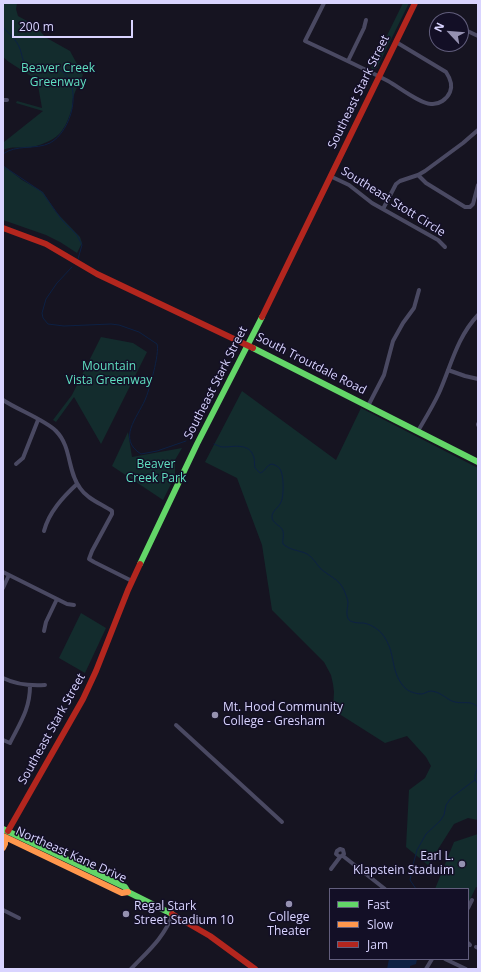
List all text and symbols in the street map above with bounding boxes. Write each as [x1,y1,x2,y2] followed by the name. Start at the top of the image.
[14,12,135,38] scale bar
[429,12,469,52] north arrow
[19,18,54,35] text: 200 m
[430,20,447,34] text: N
[325,33,393,151] street label: Southeast Stark Street
[21,62,95,90] park label: Beaver Creek Greenway
[338,164,448,240] street label: Southeast Stott Circle
[181,324,251,442] street label: Southeast Stark Street
[253,330,369,398] street label: South Troutdale Road
[66,360,152,388] park label: Mountain Vista Greenway
[126,458,186,486] park label: Beaver Creek Park
[15,671,89,787] street label: Southeast Stark Street
[223,701,343,729] place label: Mt. Hood Community College - Gresham
[210,710,220,720] marker: Mt. Hood Community College - Gresham
[13,824,129,886] street label: Northeast Kane Drive
[353,850,454,878] place label: Earl L. Klapstein Staduim
[457,859,467,869] marker: Earl L. Klapstein Staduim
[329,888,469,960] legend
[367,896,390,913] text: Fast
[284,899,294,909] marker: College Theater
[134,900,234,928] place label: Regal Stark Street Stadium 10
[121,909,131,919] marker: Regal Stark Street Stadium 10
[267,911,311,939] place label: College Theater
[367,916,393,933] text: Slow
[367,936,388,953] text: Jam

